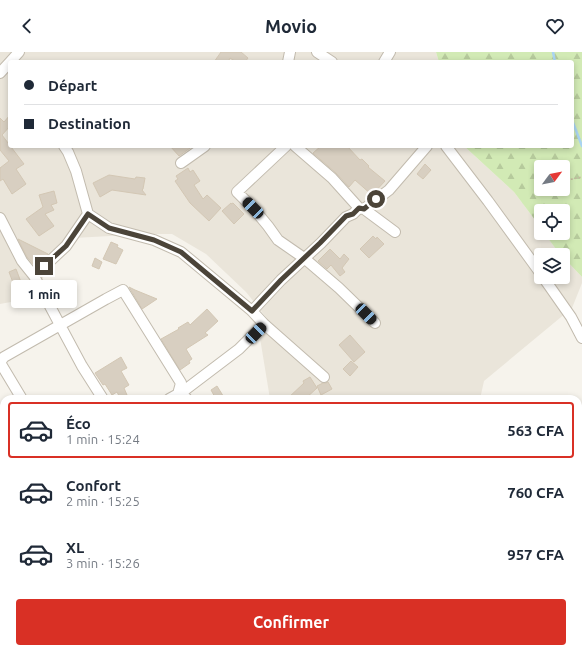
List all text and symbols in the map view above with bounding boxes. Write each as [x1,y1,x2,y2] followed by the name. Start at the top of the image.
[16,15,38,37] icon: back
[544,15,566,37] icon: heart
[265,16,317,36] text: Movio
[48,77,97,94] text: Départ
[48,115,131,132] text: Destination
[534,160,570,196] north arrow
[534,160,570,284] map controls
[367,190,385,208] route start
[240,195,266,221] car
[534,204,570,240] button: locate
[534,248,570,284] button: layers
[35,257,53,275] route end
[11,280,77,308] callout: 1 min
[28,287,60,301] text: 1 min
[353,301,379,327] car
[243,320,269,346] car
[18,412,54,448] icon: car
[66,415,91,432] text: Éco
[507,422,564,439] text: 563 CFA
[66,432,140,446] text: 1 min · 15:24
[18,474,54,510] icon: car
[66,477,121,494] text: Confort
[507,484,564,501] text: 760 CFA
[66,494,140,508] text: 2 min · 15:25
[18,536,54,572] icon: car
[66,539,84,556] text: XL
[507,546,564,563] text: 957 CFA
[66,556,140,570] text: 3 min · 15:26
[16,599,566,645] button: Confirmer

